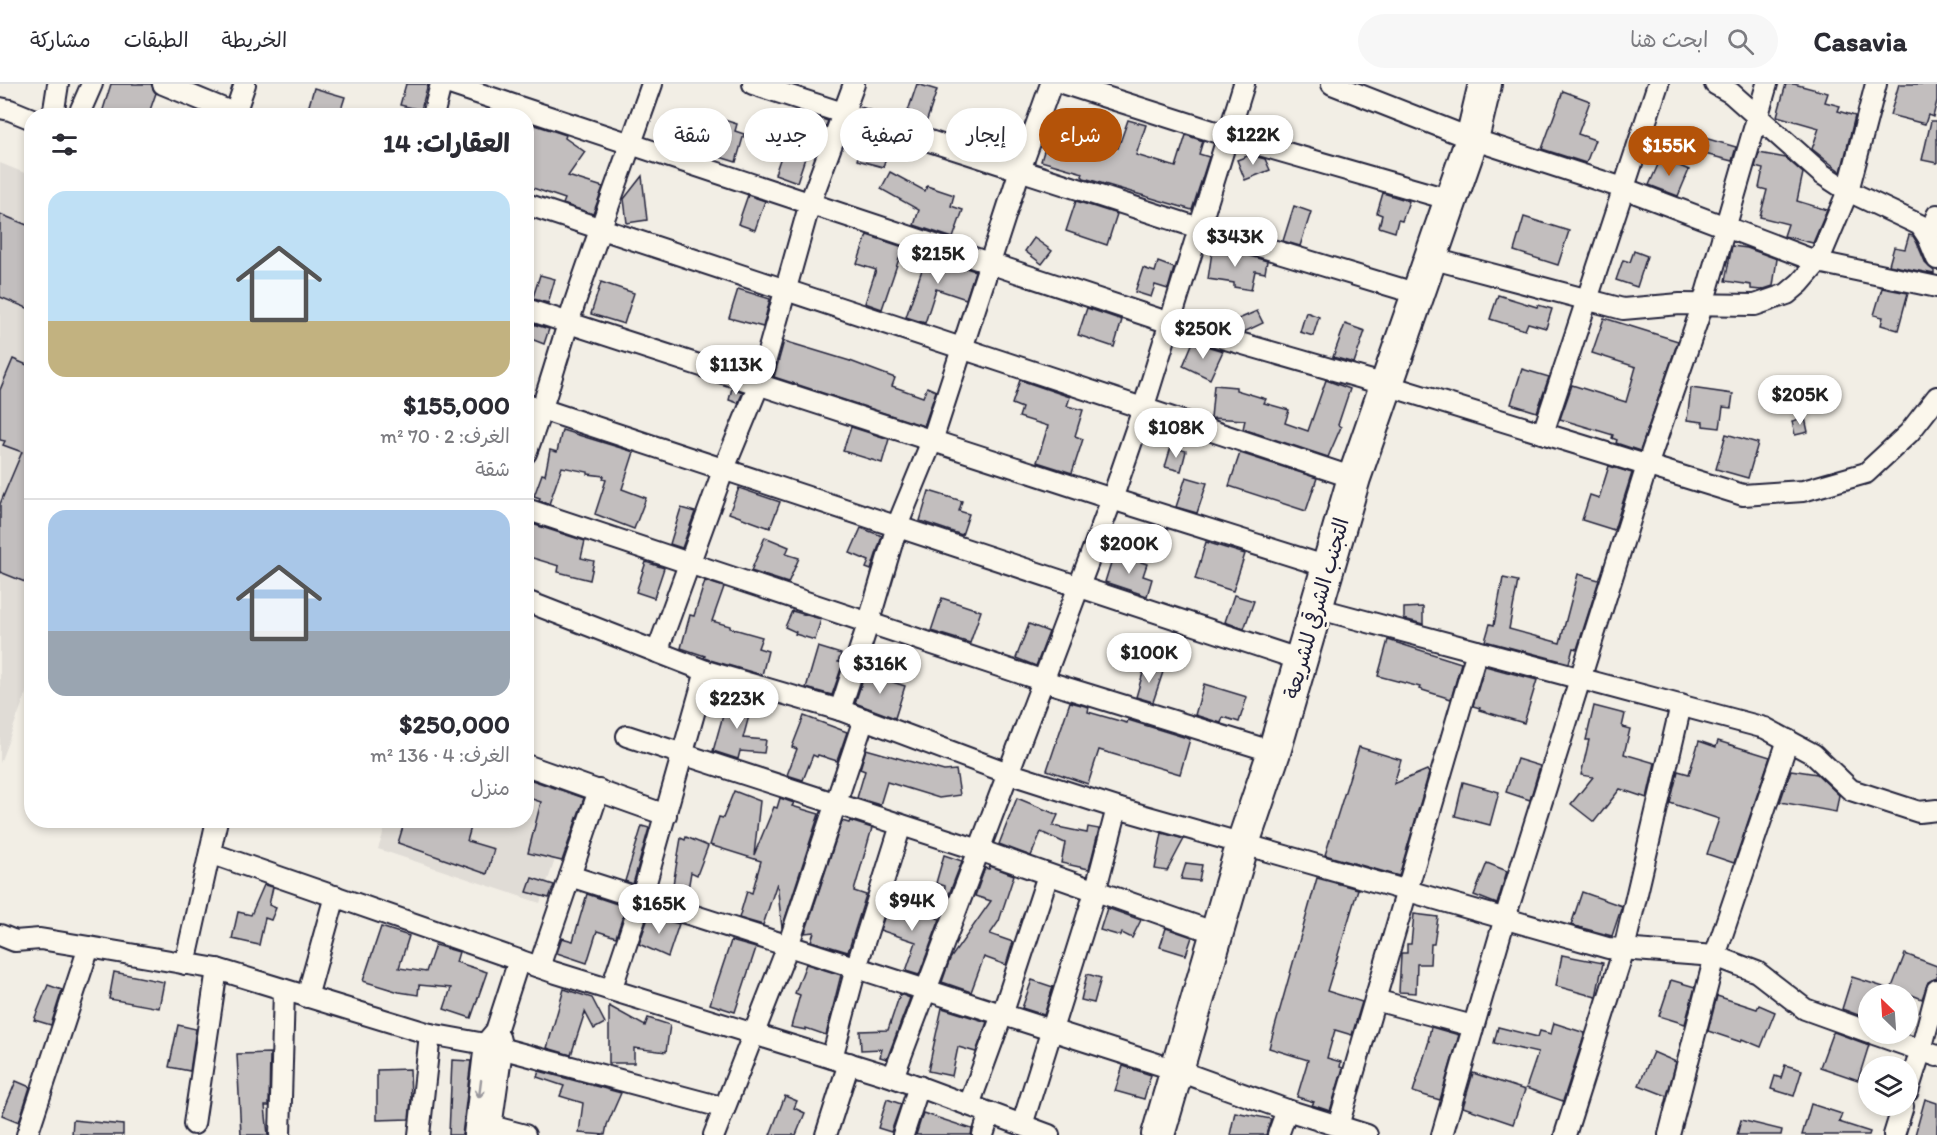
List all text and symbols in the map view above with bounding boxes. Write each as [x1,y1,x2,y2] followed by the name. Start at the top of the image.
[1358,14,1778,68] search box
[1814,24,1907,58] text: Casavia
[1724,25,1757,58] icon: search
[1630,26,1709,53] text: ابحث هنا
[30,27,91,52] text: مشاركة
[124,27,189,52] text: الطبقات
[222,27,287,52] text: الخريطة
[653,108,732,162] chip: شقة
[744,108,828,162] chip: جديد
[840,108,934,162] chip: تصفية
[946,108,1027,162] chip: إيجار
[1039,108,1122,162] chip: شراء
[1211,115,1295,166] pin: $122K
[1226,122,1280,146] text: $122K
[1627,126,1711,177] pin: $155K
[383,127,510,159] text: العقارات: 14
[48,128,81,161] icon: filters
[1642,133,1696,157] text: $155K
[1193,217,1277,268] pin: $343K
[1207,224,1263,248] text: $343K
[225,230,333,338] icon: home
[896,234,980,285] pin: $215K
[911,241,965,265] text: $215K
[1161,309,1245,360] pin: $250K
[1175,316,1231,340] text: $250K
[694,345,778,396] pin: $113K
[710,352,762,376] text: $113K
[1758,375,1842,426] pin: $205K
[1772,382,1828,406] text: $205K
[403,389,510,421] text: $155,000
[1134,408,1218,459] pin: $108K
[1148,415,1204,439] text: $108K
[380,424,510,448] text: الغرف: 2 · 70 m²
[475,457,510,481] text: شقة
[1278,515,1357,702] street label: التجنب الشرقي للشريعة
[1087,524,1171,575] pin: $200K
[1100,531,1158,555] text: $200K
[225,549,333,657] icon: home
[1107,633,1191,684] pin: $100K
[1121,640,1177,664] text: $100K
[838,644,922,695] pin: $316K
[853,651,907,675] text: $316K
[695,679,779,730] pin: $223K
[710,686,764,710] text: $223K
[399,708,510,740] text: $250,000
[370,743,510,767] text: الغرف: 4 · 136 m²
[471,776,510,800] text: منزل
[876,881,948,932] pin: $94K
[617,884,701,935] pin: $165K
[889,888,935,912] text: $94K
[632,891,686,915] text: $165K
[1858,984,1918,1044] north arrow
[1858,984,1918,1116] map controls
[1858,1056,1918,1116] button: layers
[474,1079,485,1099] one-way arrow

